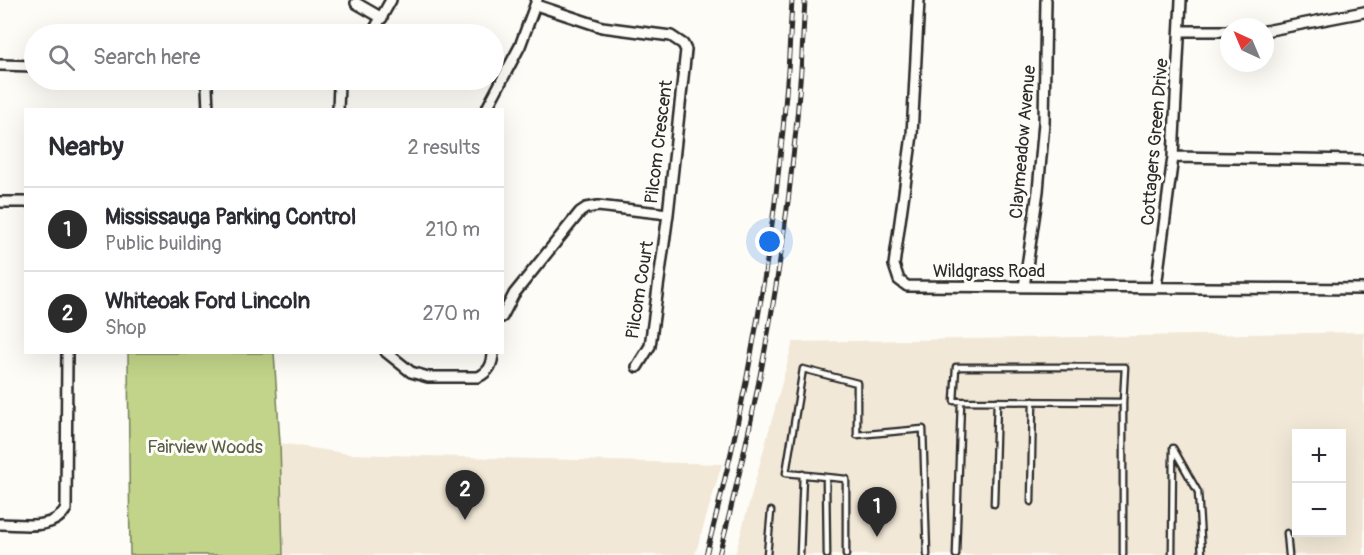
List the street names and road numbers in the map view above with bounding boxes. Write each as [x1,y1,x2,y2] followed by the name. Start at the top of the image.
[1136,57,1174,227] street label: Cottagers Green Drive
[1005,64,1041,220] street label: Claymeadow Avenue
[640,78,678,205] street label: Pilcom Crescent
[621,239,659,341] street label: Pilcom Court
[933,260,1045,283] street label: Wildgrass Road

